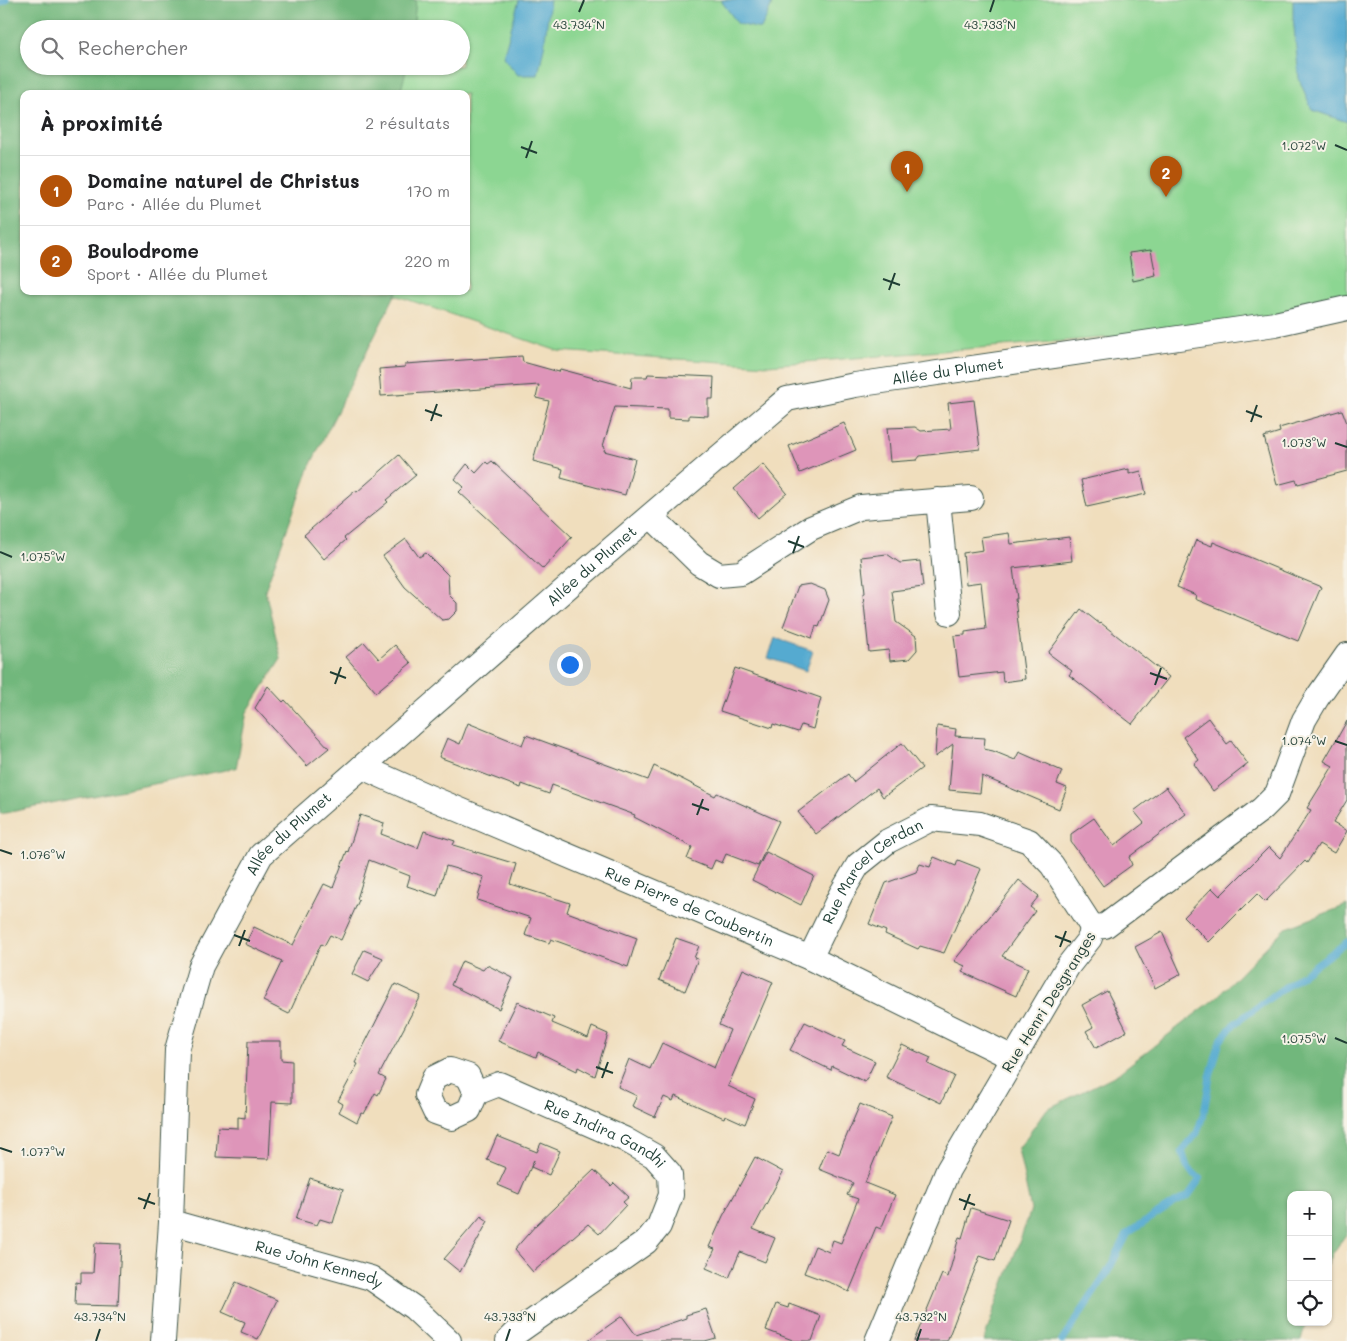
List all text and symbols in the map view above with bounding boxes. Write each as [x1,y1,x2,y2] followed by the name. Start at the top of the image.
[553,16,605,32] text: 43.734°N
[964,16,1016,32] text: 43.733°N
[20,20,470,75] search box
[38,34,66,62] icon: search
[78,35,188,60] text: Rechercher
[40,109,163,136] text: À proximité
[365,112,450,133] text: 2 résultats
[1282,137,1326,153] text: 1.072°W
[891,151,923,192] pin: 1
[1150,156,1182,197] pin: 2
[87,168,360,193] text: Domaine naturel de Christus
[52,180,60,201] text: 1
[406,180,450,201] text: 170 m
[87,193,262,214] text: Parc · Allée du Plumet
[87,238,199,263] text: Boulodrome
[52,250,60,271] text: 2
[404,250,450,271] text: 220 m
[87,263,268,284] text: Sport · Allée du Plumet
[890,353,1005,389] street label: Allée du Plumet
[1281,434,1327,450] text: 1.073°W
[542,521,640,610] street label: Allée du Plumet
[20,548,66,564] text: 1.075°W
[557,652,583,678] your location
[1281,732,1327,748] text: 1.074°W
[241,787,335,879] street label: Allée du Plumet
[817,814,926,927] street label: Rue Marcel Cerdan
[20,846,66,862] text: 1.076°W
[602,861,777,951] street label: Rue Pierre de Coubertin
[996,927,1100,1076] street label: Rue Henri Desgranges
[1281,1030,1327,1046] text: 1.075°W
[541,1094,671,1172] street label: Rue Indira Gandhi
[21,1143,65,1159] text: 1.077°W
[1287,1191,1332,1326] map controls
[1287,1191,1332,1236] button: +
[253,1235,388,1293] street label: Rue John Kennedy
[1287,1236,1332,1281] button: −
[1287,1281,1332,1326] button: locate
[74,1308,126,1324] text: 43.734°N
[484,1308,536,1324] text: 43.733°N
[895,1308,947,1324] text: 43.732°N

